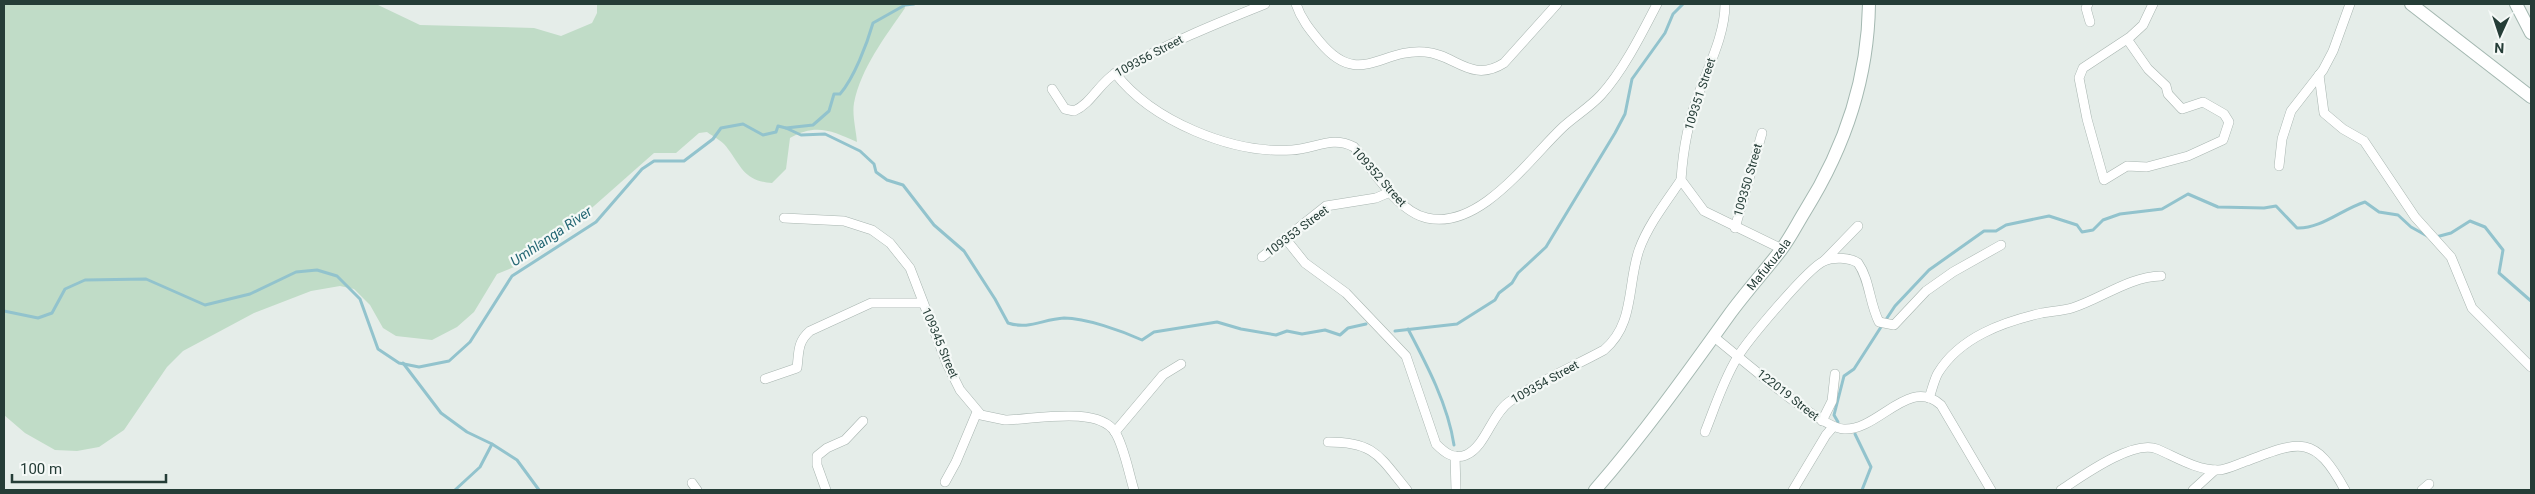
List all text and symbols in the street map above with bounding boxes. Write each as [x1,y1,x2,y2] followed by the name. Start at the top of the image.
[2475,10,2525,60] north arrow
[1113,32,1186,80] street label: 109356 Street
[2494,40,2505,56] text: N
[1682,56,1718,132] street label: 109351 Street
[1731,142,1765,218] street label: 109350 Street
[1349,144,1409,210] street label: 109352 Street
[507,203,595,269] water label: Umhlanga River
[1263,203,1331,259] street label: 109353 Street
[1744,236,1794,293] street label: Mafukuzela
[919,306,961,380] street label: 109345 Street
[1509,358,1581,406] street label: 109354 Street
[1754,366,1822,424] street label: 122019 Street
[12,452,166,484] scale bar
[20,460,62,478] text: 100 m

